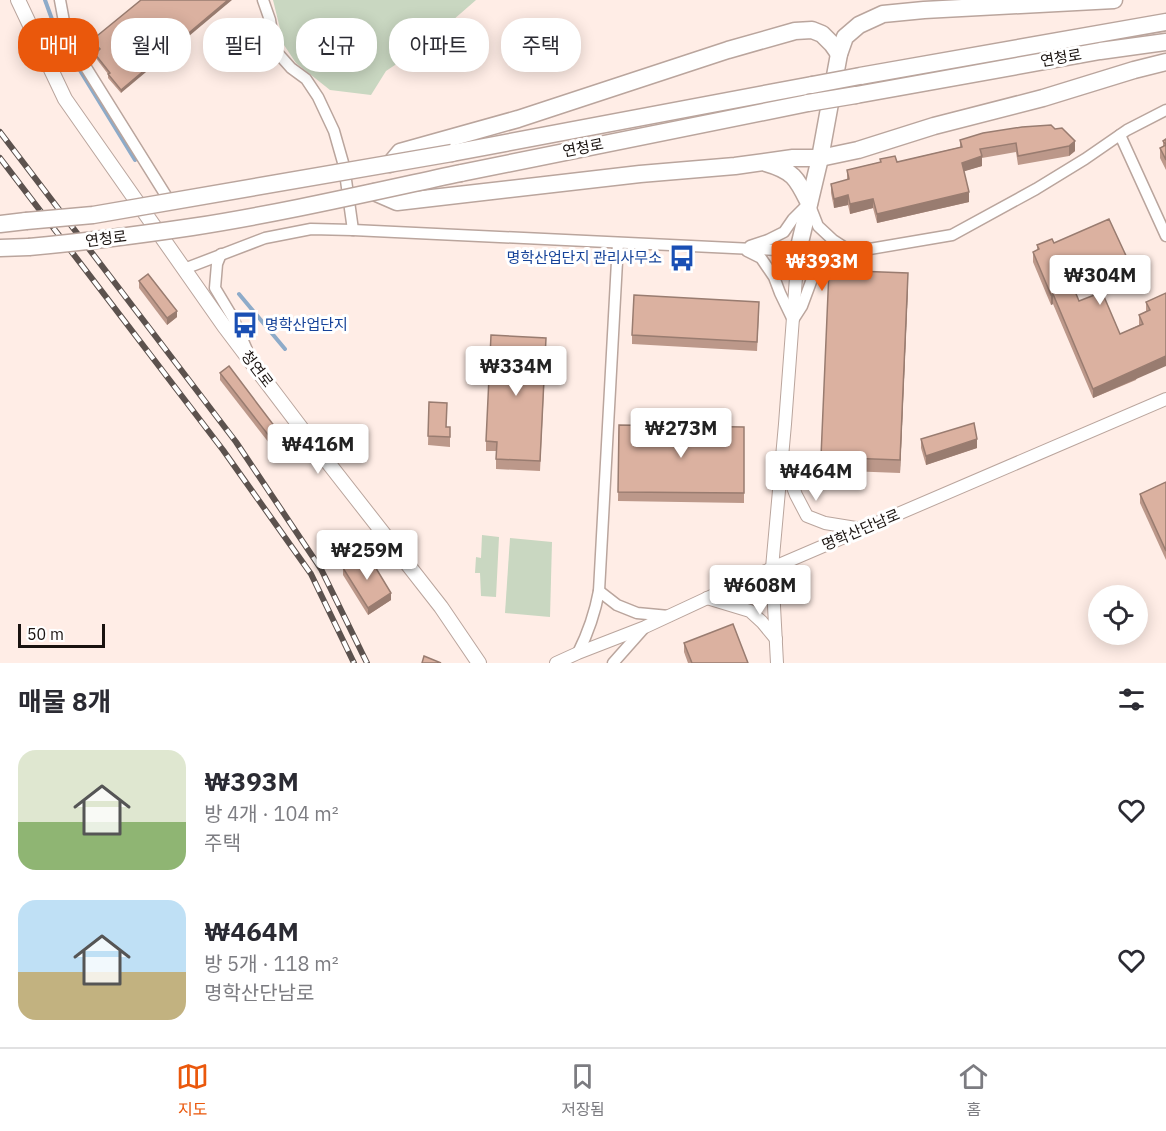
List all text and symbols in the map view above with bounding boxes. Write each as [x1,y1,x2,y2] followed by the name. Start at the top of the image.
[18,18,99,72] chip: 매매
[111,18,191,72] chip: 월세
[203,18,284,72] chip: 필터
[296,18,377,72] chip: 신규
[389,18,489,72] chip: 아파트
[501,18,581,72] chip: 주택
[1039,45,1083,70] street label: 연청로
[561,134,605,161] street label: 연청로
[84,227,128,250] street label: 연청로
[780,241,864,292] pin: ₩393M
[667,243,697,273] bus stop icon: 명학산업단지 관리사무소
[786,247,858,274] text: ₩393M
[507,248,662,267] place label: 명학산업단지 관리사무소
[1058,255,1142,306] pin: ₩304M
[1064,261,1136,288] text: ₩304M
[230,310,260,340] bus stop icon: 명학산업단지
[265,315,348,334] place label: 명학산업단지
[237,346,277,391] street label: 청연로
[474,346,558,397] pin: ₩334M
[480,352,552,379] text: ₩334M
[639,408,723,459] pin: ₩273M
[645,414,717,441] text: ₩273M
[276,424,360,475] pin: ₩416M
[282,430,354,457] text: ₩416M
[774,451,858,502] pin: ₩464M
[780,457,852,484] text: ₩464M
[819,505,903,554] street label: 명학산단남로
[325,530,409,581] pin: ₩259M
[331,536,403,563] text: ₩259M
[718,565,802,616] pin: ₩608M
[724,571,796,598] text: ₩608M
[1088,585,1148,645] map controls
[1088,585,1148,645] button: locate
[18,621,105,648] scale bar
[27,624,64,644] text: 50 m
[1115,683,1148,716] icon: filters
[18,684,112,718] text: 매물 8개
[204,764,299,798] text: ₩393M
[66,774,138,846] icon: home
[1115,794,1148,827] icon: heart
[204,800,339,827] text: 방 4개 · 104 m²
[204,829,241,856] text: 주택
[204,914,299,948] text: ₩464M
[66,924,138,996] icon: home
[1115,944,1148,977] icon: heart
[204,950,339,977] text: 방 5개 · 118 m²
[204,979,314,1006] text: 명학산단남로
[176,1060,209,1120] tab: 지도
[561,1060,605,1120] tab: 저장됨
[957,1060,990,1120] tab: 홈

